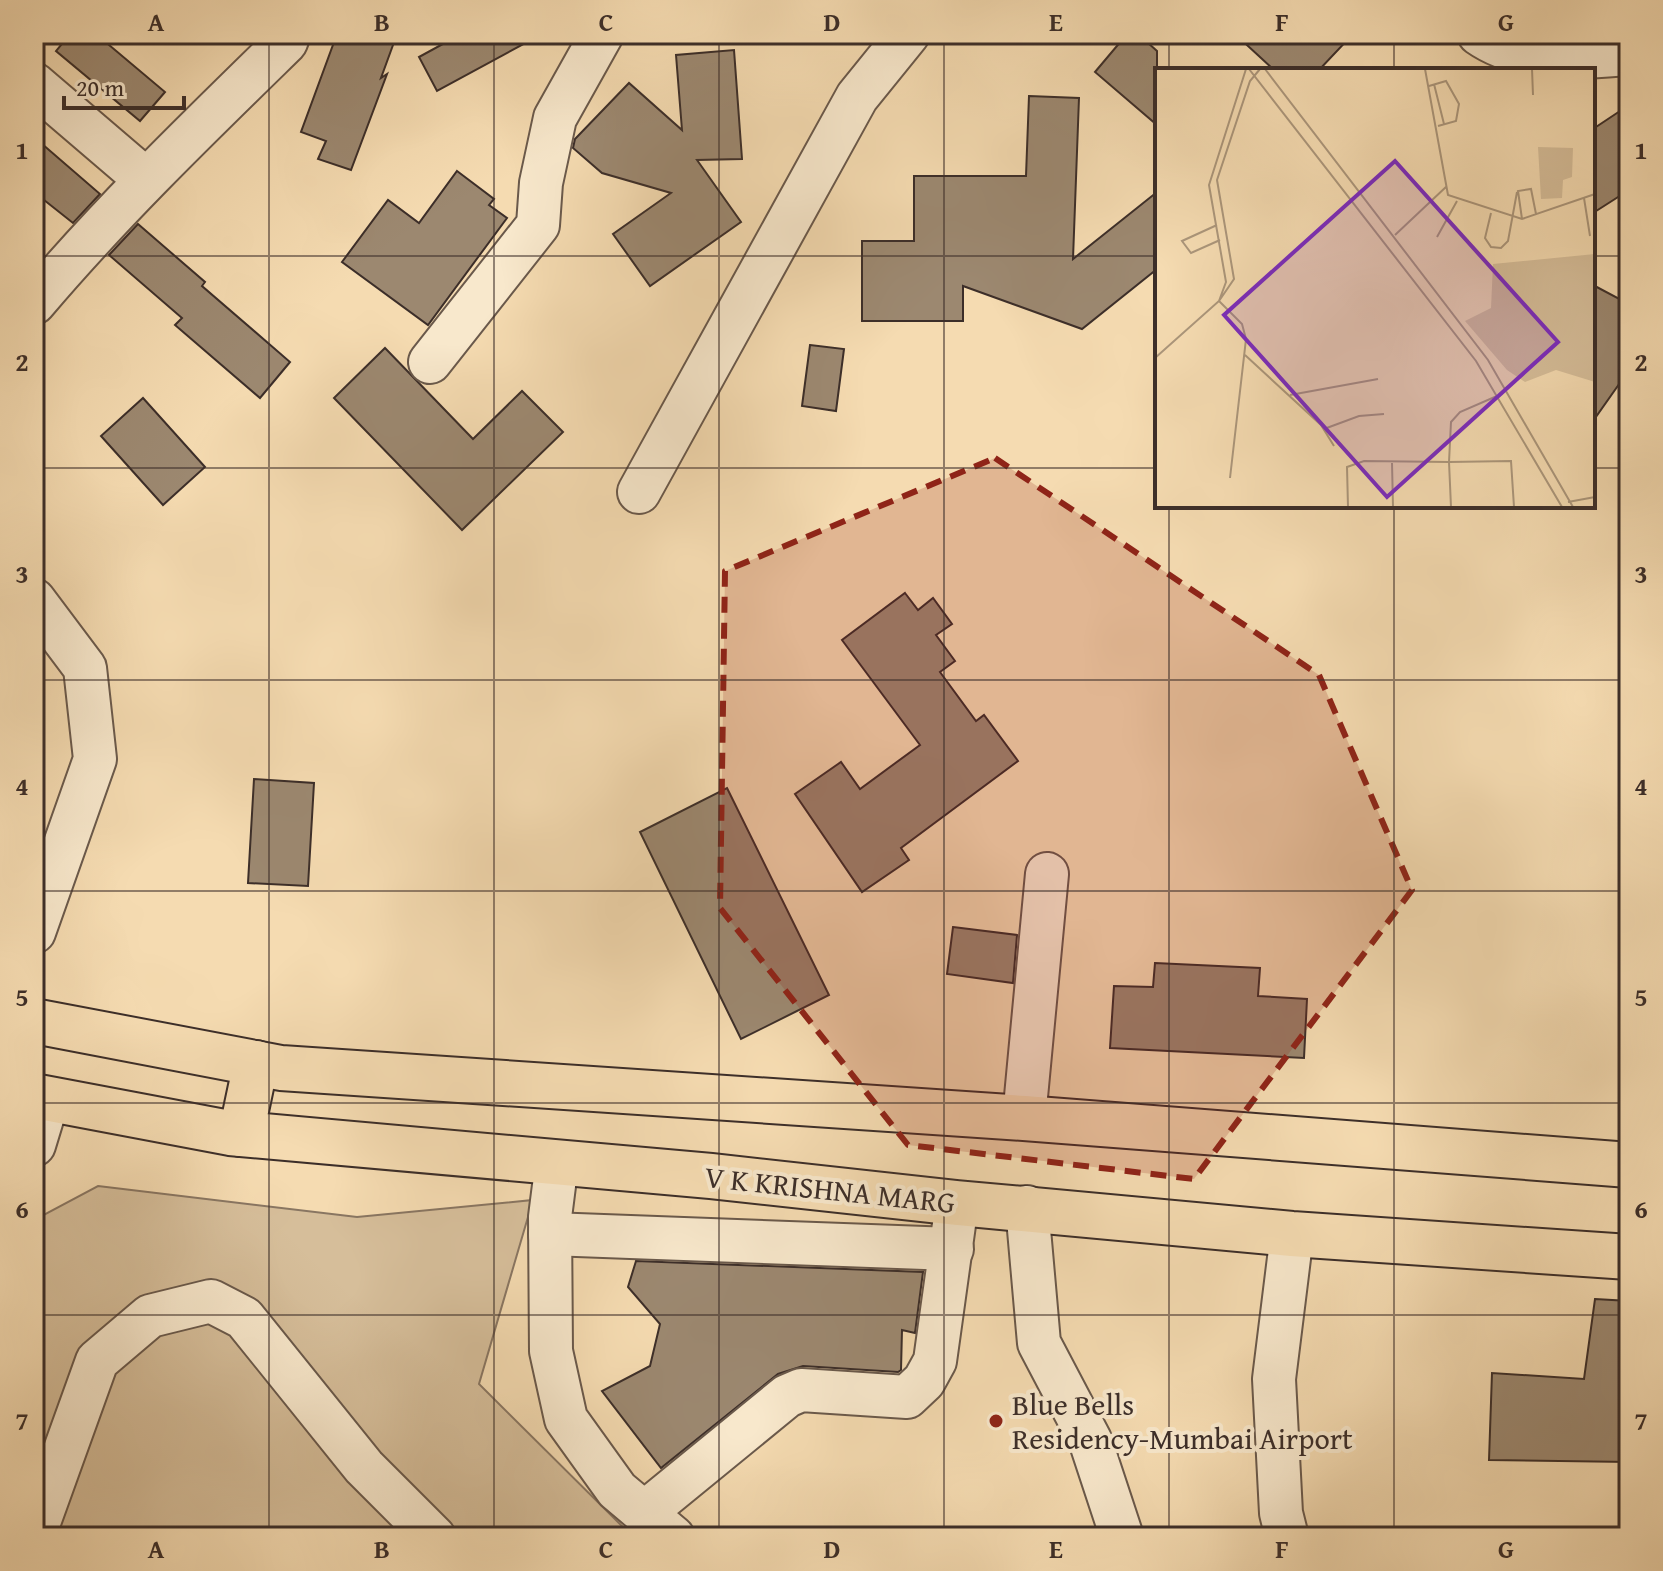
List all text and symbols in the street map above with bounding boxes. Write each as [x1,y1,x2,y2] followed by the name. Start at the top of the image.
[148,2,165,41] text: A
[374,2,390,41] text: B
[599,2,613,41] text: C
[824,2,840,41] text: D
[1049,2,1063,41] text: E
[1275,2,1289,41] text: F
[1498,2,1514,41] text: G
[64,60,184,110] scale bar
[1155,68,1595,508] inset map
[76,70,124,105] text: 20 m
[15,130,29,169] text: 1
[1634,130,1648,169] text: 1
[15,342,29,381] text: 2
[1634,342,1648,381] text: 2
[15,554,29,593] text: 3
[1634,554,1648,593] text: 3
[15,766,29,805] text: 4
[1634,766,1648,805] text: 4
[15,977,29,1016] text: 5
[1634,977,1648,1016] text: 5
[703,1154,957,1224] street label: V K KRISHNA MARG
[15,1189,29,1228] text: 6
[1634,1189,1648,1228] text: 6
[1012,1382,1353,1460] place label: Blue Bells Residency-Mumbai Airport
[15,1401,29,1440] text: 7
[1634,1401,1648,1440] text: 7
[987,1412,1005,1430] marker: Blue Bells Residency-Mumbai Airport
[148,1529,165,1568] text: A
[374,1529,390,1568] text: B
[599,1529,613,1568] text: C
[824,1529,840,1568] text: D
[1049,1529,1063,1568] text: E
[1275,1529,1289,1568] text: F
[1498,1529,1514,1568] text: G

